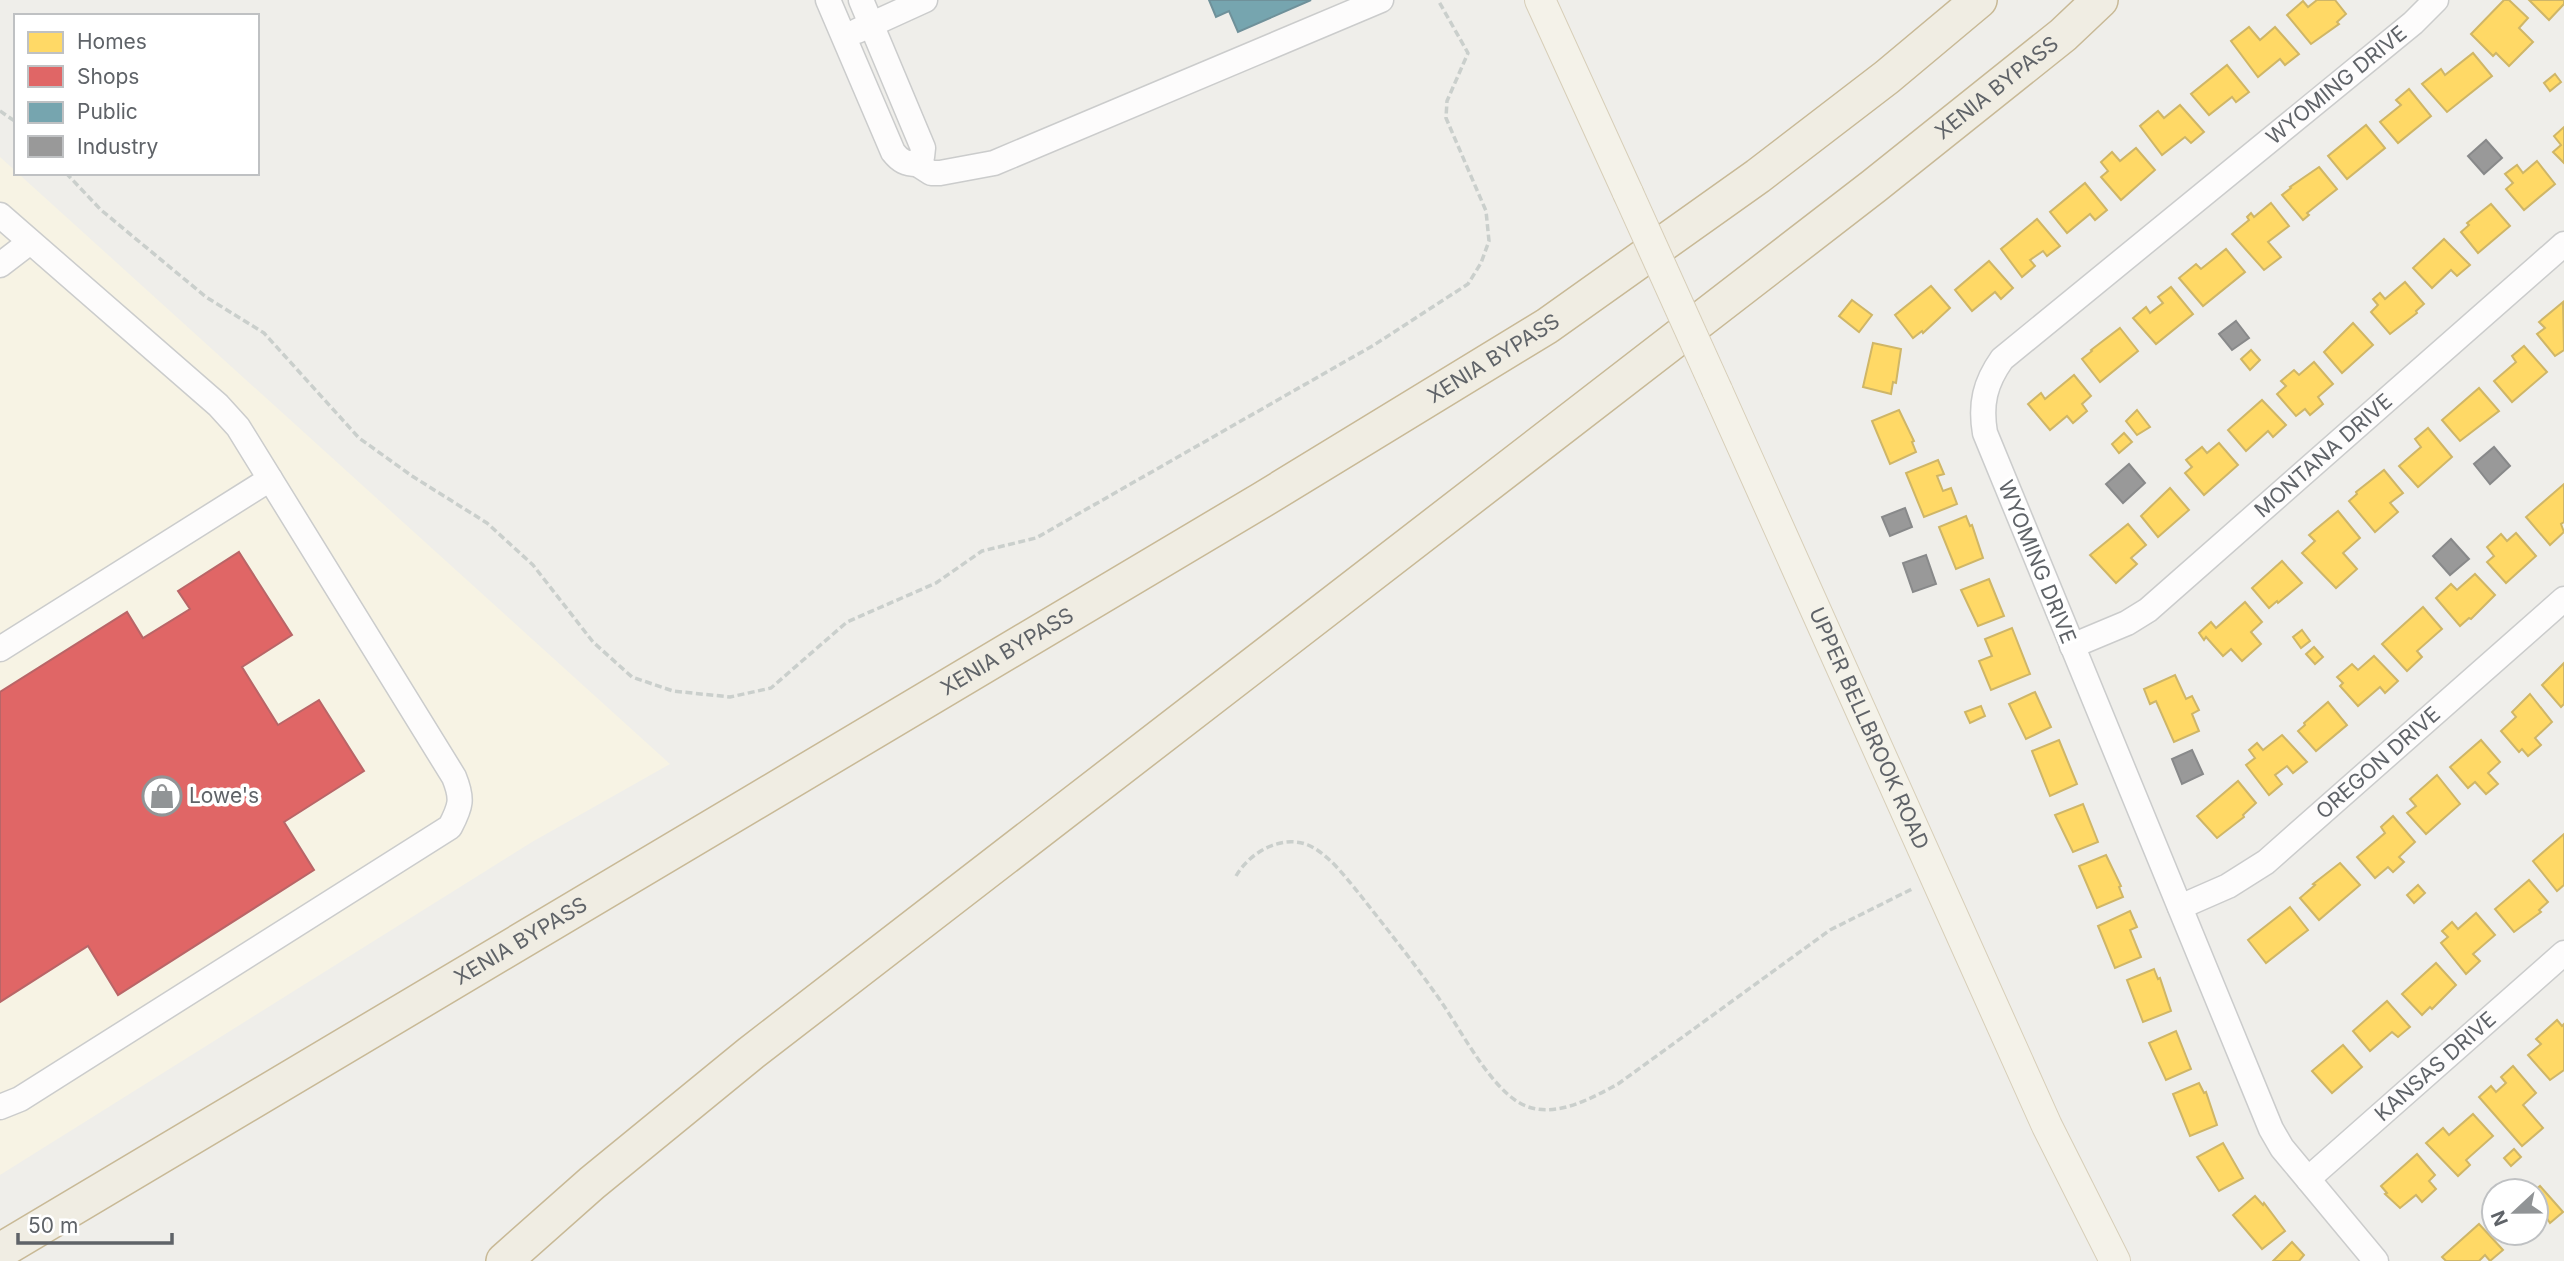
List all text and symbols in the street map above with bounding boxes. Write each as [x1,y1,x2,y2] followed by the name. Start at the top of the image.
[14,14,259,175] legend
[2261,20,2412,150] street label: WYOMING DRIVE
[77,29,147,54] text: Homes
[1930,31,2063,144] street label: XENIA BYPASS
[77,64,139,89] text: Shops
[77,99,138,124] text: Public
[77,134,159,159] text: Industry
[1423,308,1564,408] street label: XENIA BYPASS
[2249,388,2397,522] street label: MONTANA DRIVE
[1993,477,2082,647] street label: WYOMING DRIVE
[936,602,1078,700] street label: XENIA BYPASS
[1804,603,1934,853] street label: UPPER BELLBROOK ROAD
[2311,701,2445,824] street label: OREGON DRIVE
[141,775,183,817] shop icon: Lowe's
[189,783,259,808] place label: Lowe's
[450,892,591,990] street label: XENIA BYPASS
[2369,1006,2501,1126] street label: KANSAS DRIVE
[2480,1177,2550,1247] north arrow
[18,1202,172,1246] scale bar
[2486,1207,2513,1229] text: N
[28,1213,78,1238] text: 50 m

